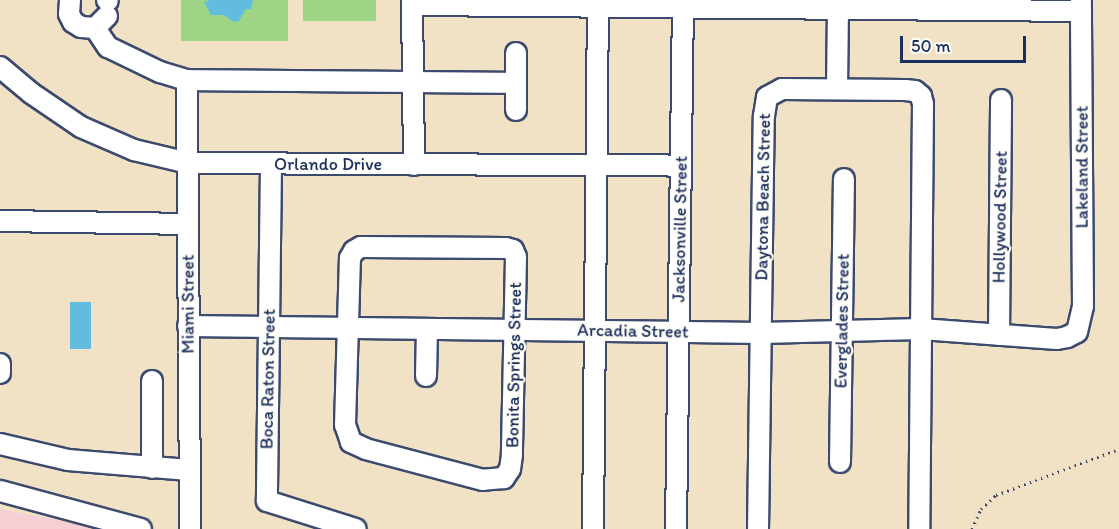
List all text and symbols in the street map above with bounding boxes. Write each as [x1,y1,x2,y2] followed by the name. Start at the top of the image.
[903,24,1029,62] scale bar
[911,35,951,57] text: 50 m
[1071,106,1093,228] street label: Lakeland Street
[751,113,775,281] street label: Daytona Beach Street
[988,151,1012,283] street label: Hollywood Street
[274,153,382,175] street label: Orlando Drive
[668,156,692,302] street label: Jacksonville Street
[830,253,854,389] street label: Everglades Street
[177,255,199,353] street label: Miami Street
[502,282,526,448] street label: Bonita Springs Street
[256,309,280,449] street label: Boca Raton Street
[577,319,689,343] street label: Arcadia Street

